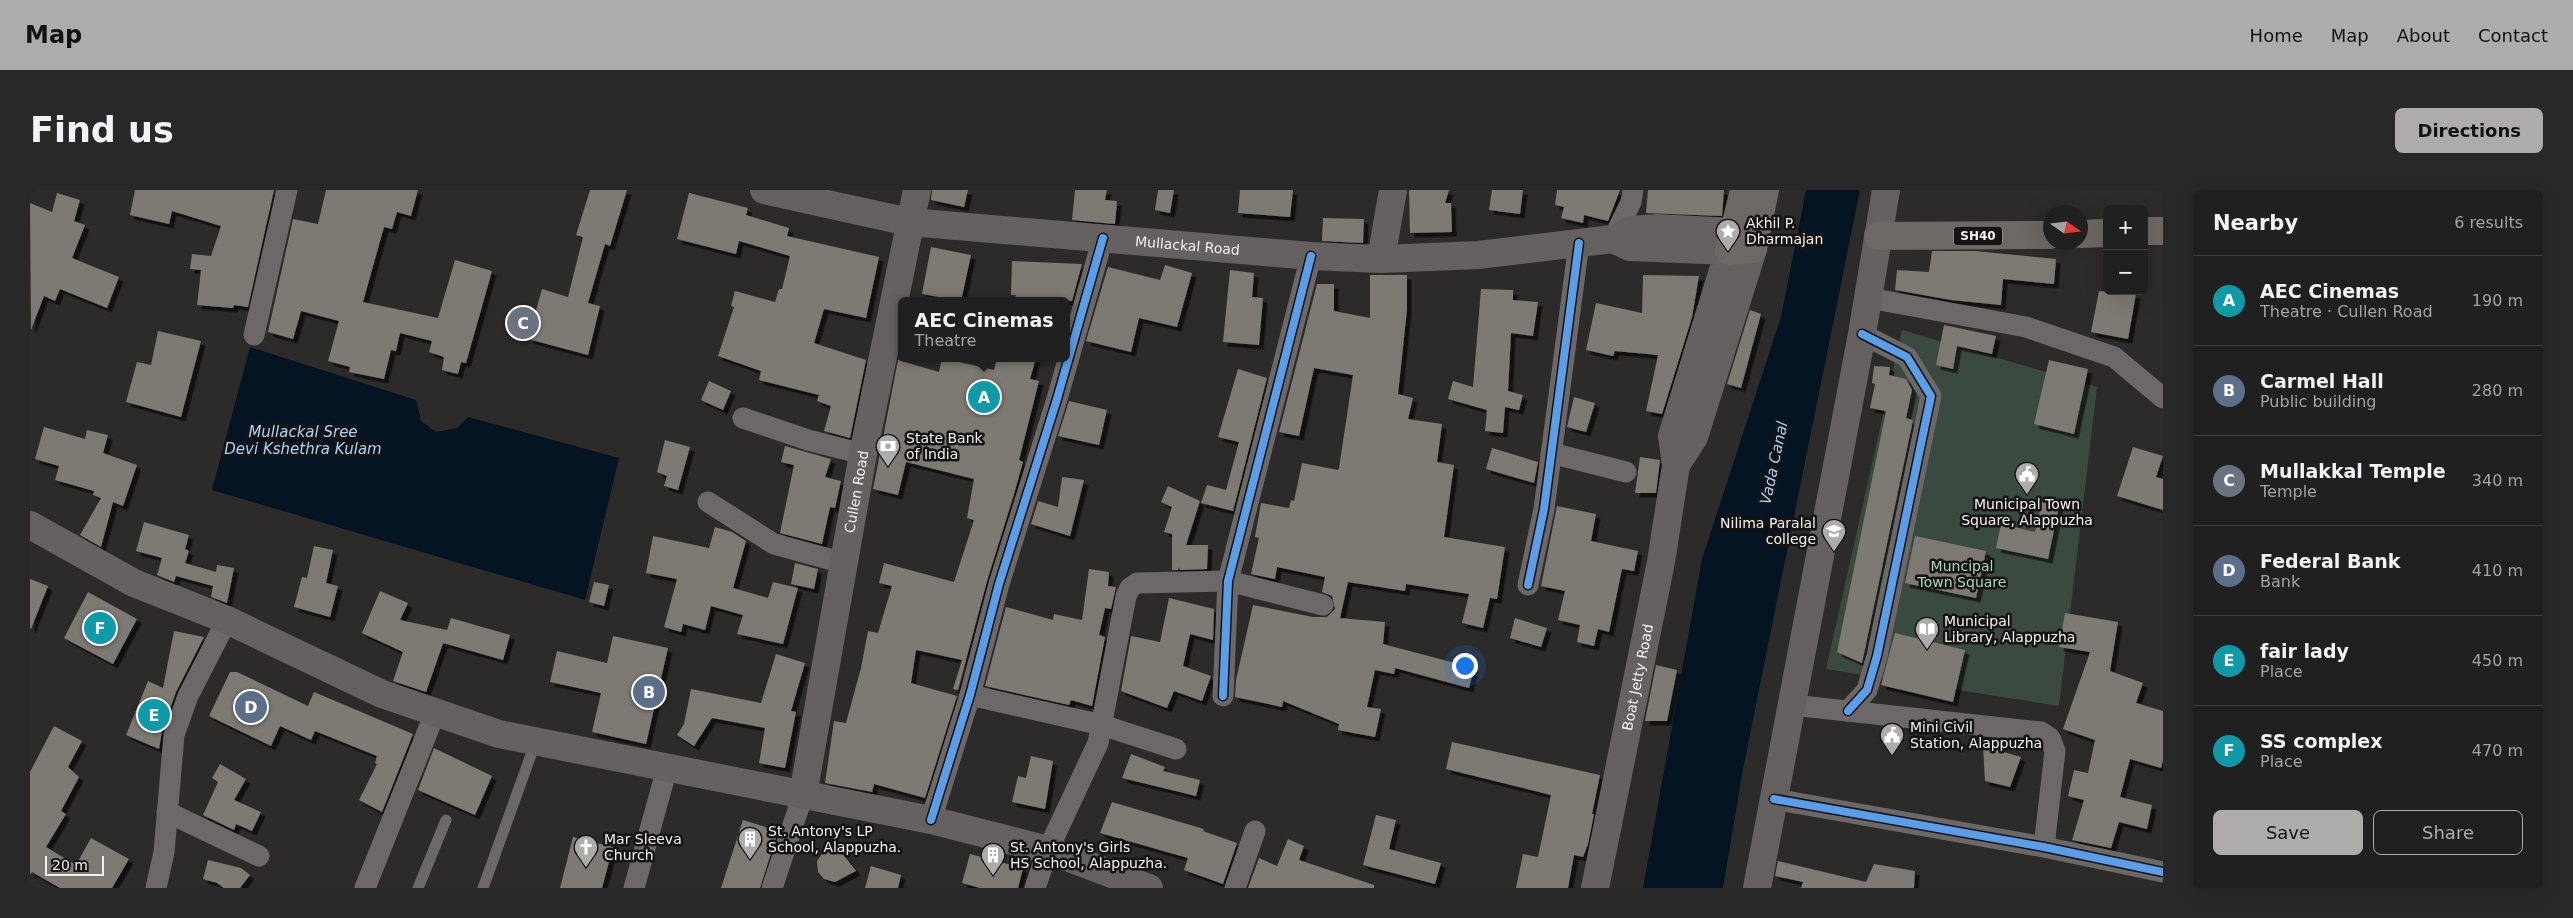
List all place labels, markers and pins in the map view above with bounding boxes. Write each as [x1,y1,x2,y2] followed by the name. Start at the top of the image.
[1746,215,1823,247] place label: Akhil P. Dharmajan
[1715,218,1741,252] place icon: Akhil P. Dharmajan
[507,304,539,342] pin: C
[968,378,1000,416] pin: A
[906,430,984,462] place label: State Bank of India
[875,433,901,467] bank icon: State Bank of India
[2014,461,2040,495] public building icon: Municipal Town Square, Alappuzha
[1961,496,2093,528] place label: Municipal Town Square, Alappuzha
[1720,515,1816,547] place label: Nilima Paralal college
[1821,518,1847,552] school or university icon: Nilima Paralal college
[84,609,116,647] pin: F
[1944,613,2075,645] place label: Municipal Library, Alappuzha
[1914,616,1940,650] library icon: Municipal Library, Alappuzha
[633,673,665,711] pin: B
[235,688,267,726] pin: D
[138,696,170,734] pin: E
[1910,719,2042,751] place label: Mini Civil Station, Alappuzha
[1879,722,1905,756] public building icon: Mini Civil Station, Alappuzha
[768,823,901,855] place label: St. Antony's LP School, Alappuzha.
[737,826,763,860] building icon: St. Antony's LP School, Alappuzha.
[604,831,682,863] place label: Mar Sleeva Church
[573,834,599,868] church icon: Mar Sleeva Church
[1010,839,1167,871] place label: St. Antony's Girls HS School, Alappuzha.
[980,842,1006,876] building icon: St. Antony's Girls HS School, Alappuzha.

